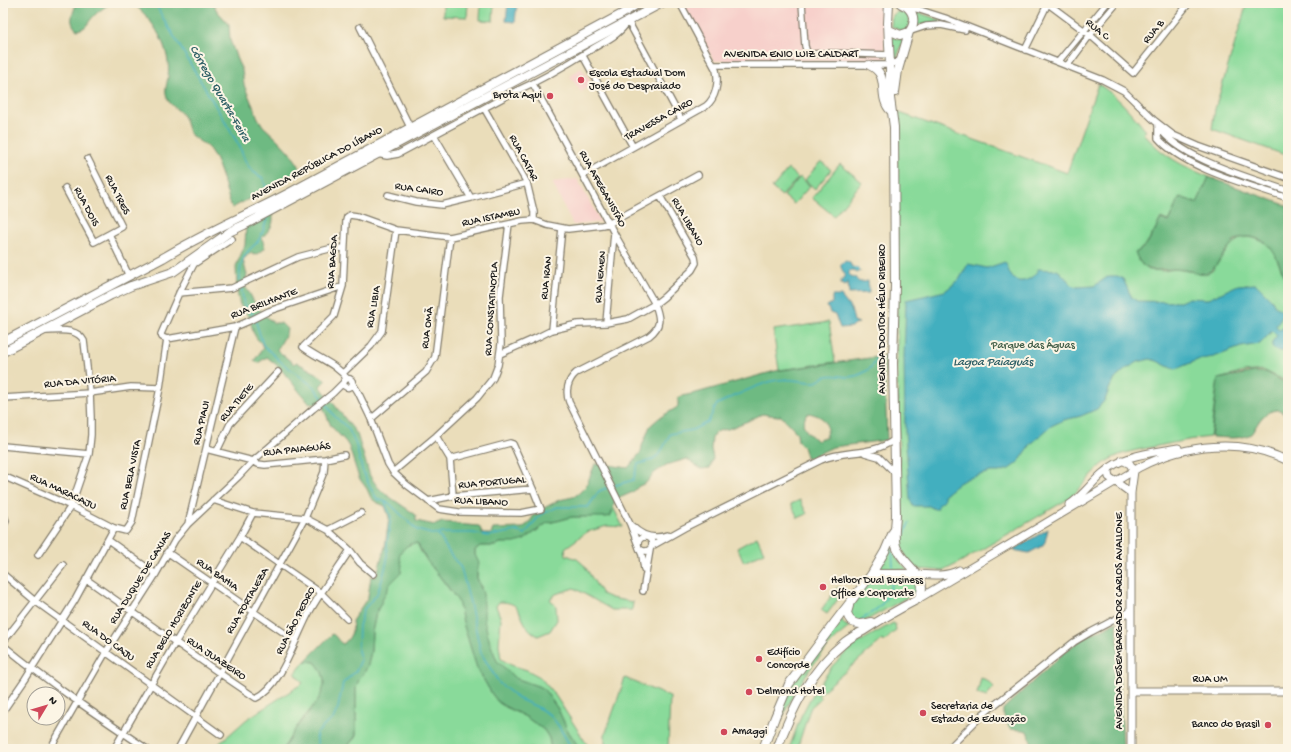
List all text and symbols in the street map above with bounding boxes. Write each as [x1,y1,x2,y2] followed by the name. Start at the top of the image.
[1083,17,1112,44] street label: RUA C
[1141,18,1167,46] street label: RUA B
[186,43,253,146] water label: Córrego Quarta-Feira
[724,49,859,61] street label: AVENIDA ENIO LUIZ CALDART
[589,68,686,93] place label: Escola Estadual Dom José do Despraiado
[576,75,586,85] marker: Escola Estadual Dom José do Despraiado
[492,90,542,102] place label: Brota Aqui
[545,91,555,101] marker: Brota Aqui
[622,96,696,144] street label: TRAVESSA CAIRO
[249,123,385,204] street label: AVENIDA REPÚBLICA DO LÍBANO
[506,133,541,184] street label: RUA CATAR
[576,148,629,230] street label: RUA AFEGANISTÃO
[102,173,133,218] street label: RUA TRES
[394,181,444,199] street label: RUA CAIRO
[71,185,102,229] street label: RUA DOIS
[668,196,706,249] street label: RUA LIBANO
[461,206,521,230] street label: RUA ISTAMBU
[325,234,341,289] street label: RUA BAGDA
[876,244,889,394] street label: AVENIDA DOUTOR HÉLIO RIBEIRO
[593,250,609,304] street label: RUA IEMEN
[539,256,555,300] street label: RUA IRAN
[483,261,501,356] street label: RUA CONSTATINOPLA
[364,284,384,329] street label: RUA LIBIA
[229,285,300,322] street label: RUA BRILHANTE
[418,306,437,350] street label: RUA OMÃ
[990,339,1076,352] park label: Parque das Águas
[953,356,1034,370] water label: Lagoa Paiaguás
[44,372,117,391] street label: RUA DA VITÓRIA
[217,381,257,424] street label: RUA TIETE
[191,399,213,446] street label: RUA PIAUI
[118,438,144,511] street label: RUA BELA VISTA
[263,439,332,460] street label: RUA PAIAGUÁS
[28,471,98,513] street label: RUA MARACAJU
[458,474,527,492] street label: RUA PORTUGAL
[454,495,509,509] street label: RUA LIBANO
[1114,511,1126,730] street label: AVENIDA DESEMBARGADOR CARLOS AVALLONE
[108,529,175,627] street label: RUA DUQUE DE CAXIAS
[194,556,241,594] street label: RUA BAHIA
[224,565,272,636] street label: RUA FORTALEZA
[831,575,924,600] place label: Helbor Dual Business Office e Corporate
[143,578,206,671] street label: RUA BELO HORIZONTE
[818,582,828,592] marker: Helbor Dual Business Office e Corporate
[273,584,318,657] street label: RUA SÃO PEDRO
[79,618,137,664] street label: RUA DO CAJU
[184,635,248,683] street label: RUA JUAZEIRO
[767,646,810,672] place label: Edifício Concorde
[754,654,764,664] marker: Edifício Concorde
[1192,674,1228,686] street label: RUA UM
[26,686,66,726] north arrow
[756,686,825,698] place label: Delmond Hotel
[744,687,754,697] marker: Delmond Hotel
[45,695,59,708] text: N
[931,701,1026,726] place label: Secretaria de Estado de Educação
[918,708,928,718] marker: Secretaria de Estado de Educação
[1191,719,1261,731] place label: Banco do Brasil
[1263,720,1273,730] marker: Banco do Brasil
[732,726,767,738] place label: Amaggi
[719,727,729,737] marker: Amaggi

